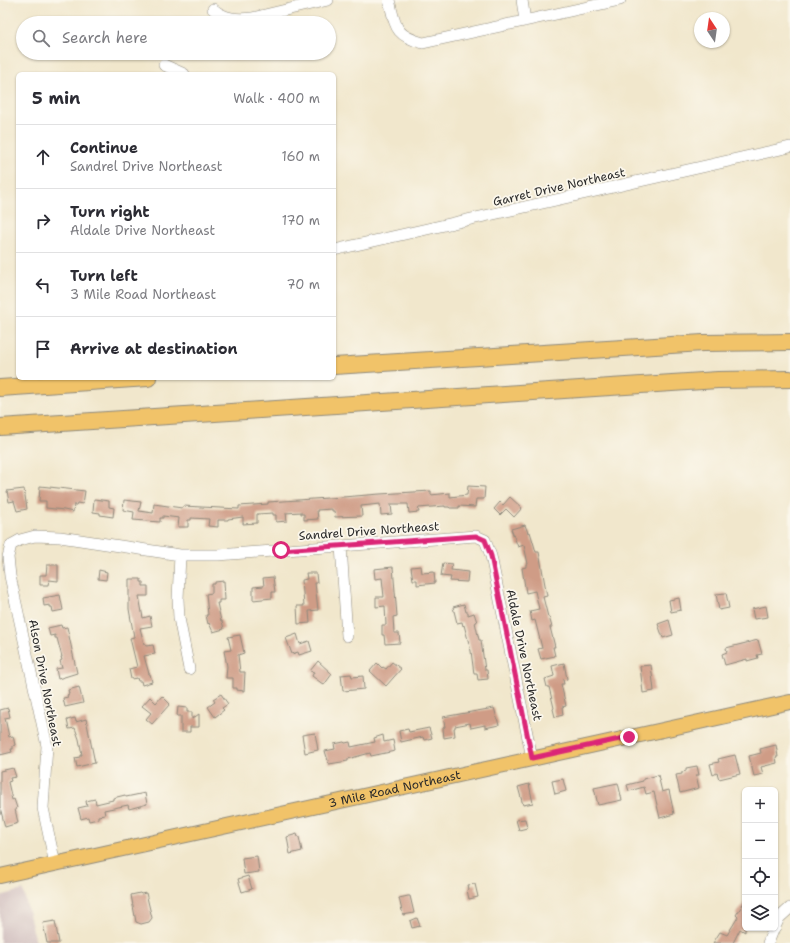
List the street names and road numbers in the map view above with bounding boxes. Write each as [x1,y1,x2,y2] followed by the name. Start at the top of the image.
[491,164,627,210] street label: Garret Drive Northeast
[298,518,440,544] street label: Sandrel Drive Northeast
[502,588,546,722] street label: Aldale Drive Northeast
[25,618,65,748] street label: Alson Drive Northeast
[327,767,462,811] street label: 3 Mile Road Northeast

